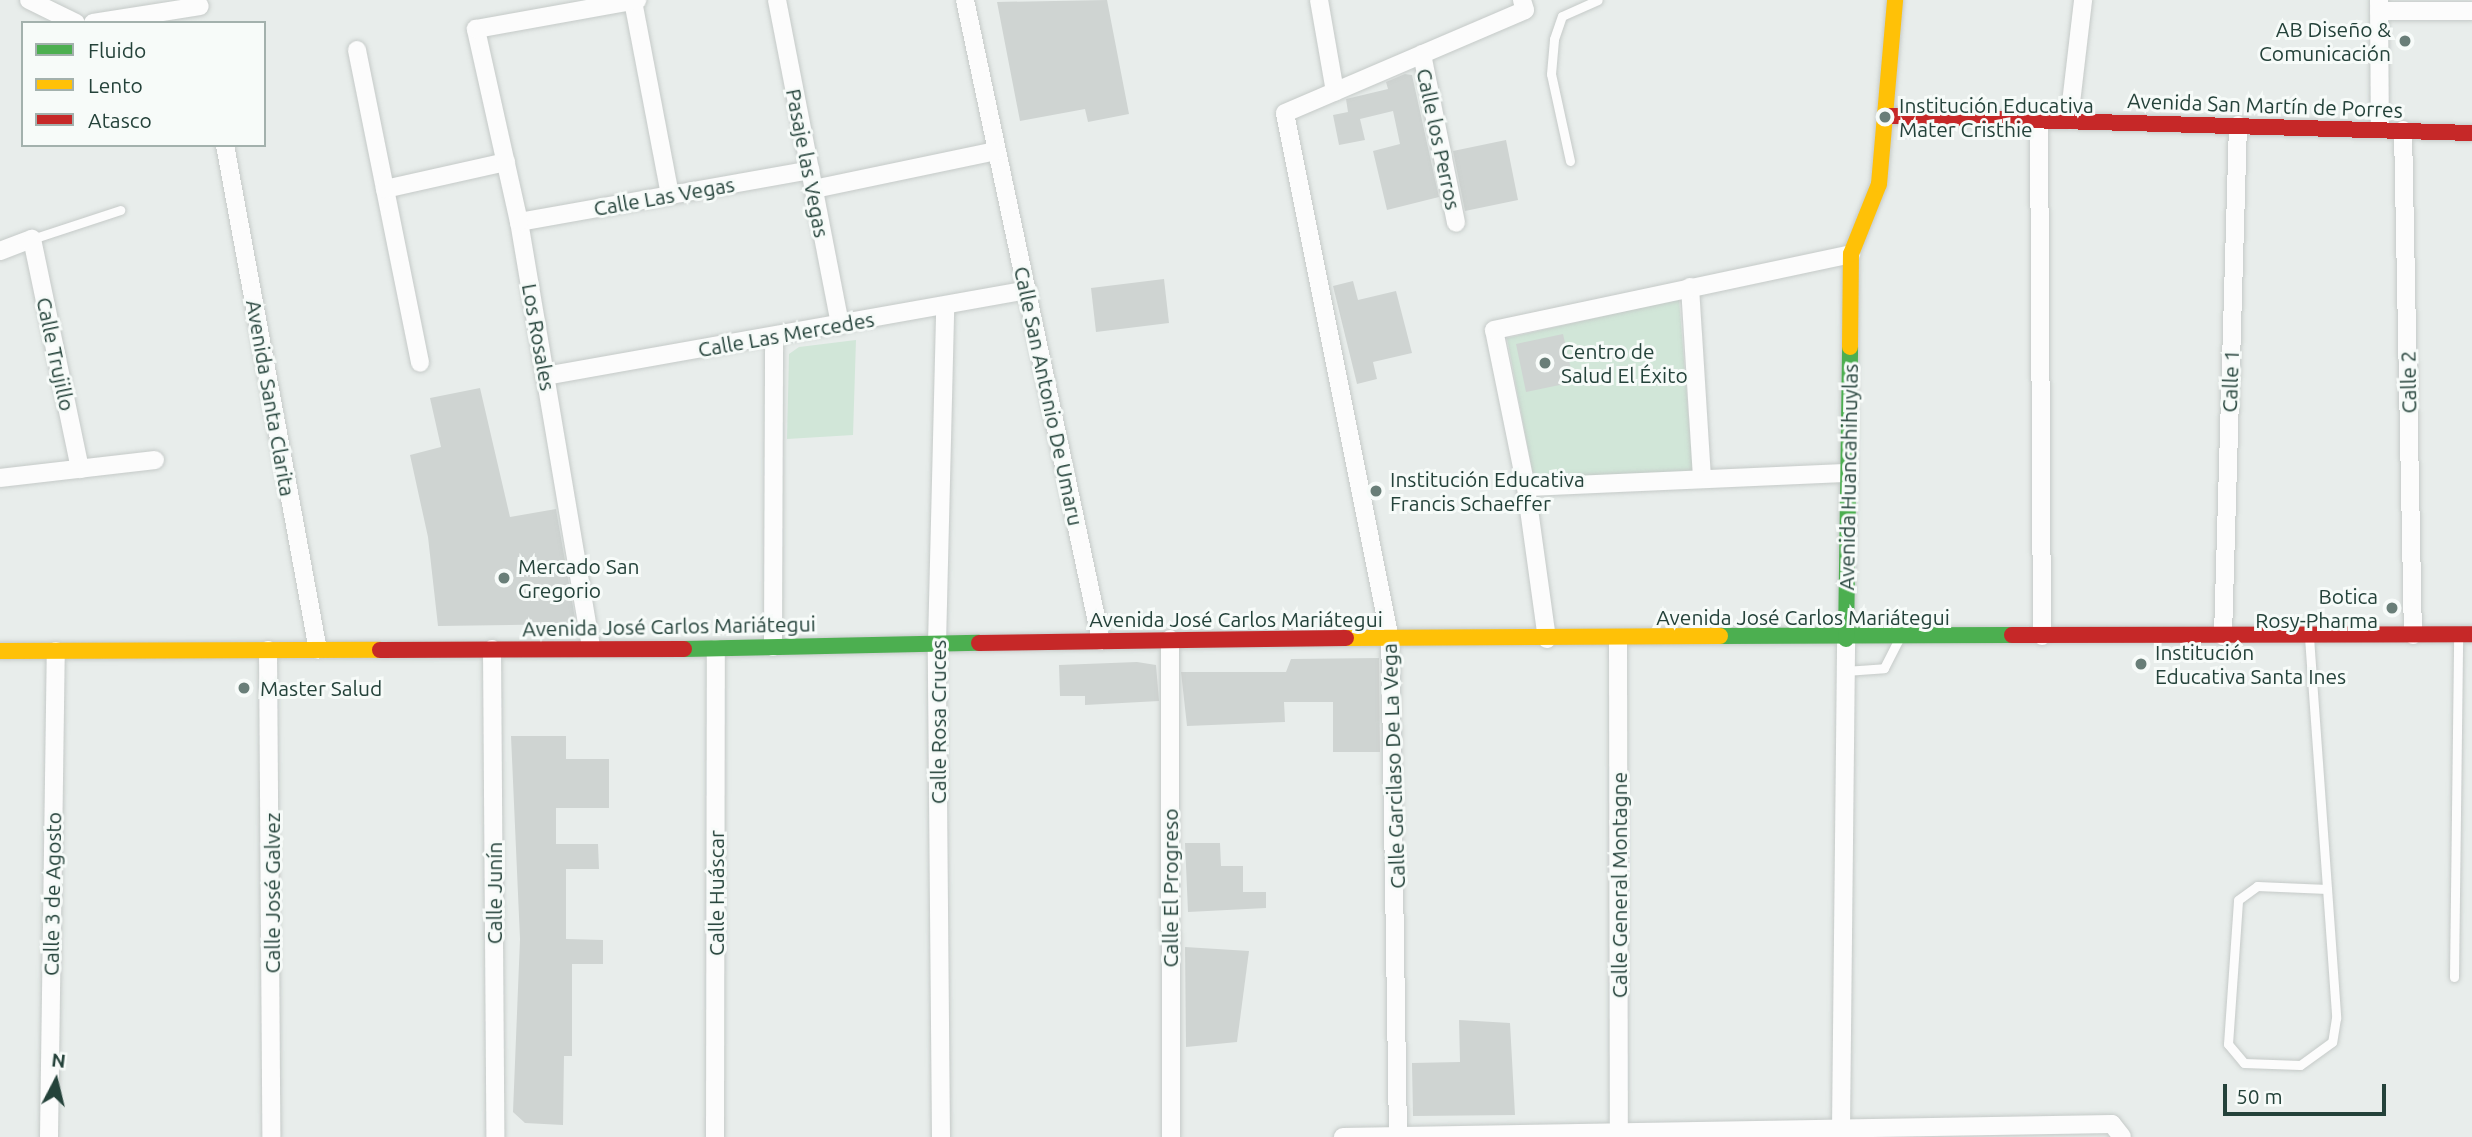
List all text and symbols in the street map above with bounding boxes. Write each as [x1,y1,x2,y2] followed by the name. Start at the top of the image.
[2259,16,2391,66] place label: AB Diseño & Comunicación
[21,21,266,147] legend
[2397,33,2413,49] marker: AB Diseño & Comunicación
[88,38,146,62] text: Fluido
[1412,66,1466,212] street label: Calle los Perros
[88,73,143,97] text: Lento
[781,86,835,240] street label: Pasaje las Vegas
[2127,88,2403,122] street label: Avenida San Martín de Porres
[1899,92,2094,142] place label: Institución Educativa Mater Cristhie
[88,108,152,132] text: Atasco
[1877,109,1893,125] marker: Institución Educativa Mater Cristhie
[592,171,736,221] street label: Calle Las Vegas
[1009,264,1089,528] street label: Calle San Antonio De Umaru
[517,281,561,393] street label: Los Rosales
[32,295,80,413] street label: Calle Trujillo
[241,298,301,498] street label: Avenida Santa Clarita
[696,306,876,362] street label: Calle Las Mercedes
[1561,338,1688,388] place label: Centro de Salud El Éxito
[2216,349,2244,413] street label: Calle 1
[2395,350,2421,414] street label: Calle 2
[1535,353,1555,373] marker: Centro de Salud El Éxito
[1833,363,1863,591] street label: Avenida Huancahihuylas
[1390,466,1585,516] place label: Institución Educativa Francis Schaeffer
[1368,483,1384,499] marker: Institución Educativa Francis Schaeffer
[518,553,639,603] place label: Mercado San Gregorio
[496,570,512,586] marker: Mercado San Gregorio
[2255,583,2378,633] place label: Botica Rosy-Pharma
[2384,600,2400,616] marker: Botica Rosy-Pharma
[1656,604,1950,630] street label: Avenida José Carlos Mariátegui
[1089,606,1383,632] street label: Avenida José Carlos Mariátegui
[522,611,816,641] street label: Avenida José Carlos Mariátegui
[2155,639,2346,689] place label: Institución Educativa Santa Ines
[925,640,951,804] street label: Calle Rosa Cruces
[1376,643,1410,889] street label: Calle Garcilaso De La Vega
[2133,656,2149,672] marker: Institución Educativa Santa Ines
[260,675,382,701] place label: Master Salud
[234,678,254,698] marker: Master Salud
[1606,772,1632,998] street label: Calle General Montagne
[1157,809,1183,967] street label: Calle El Progreso
[38,812,66,976] street label: Calle 3 de Agosto
[259,813,285,973] street label: Calle José Galvez
[703,830,729,956] street label: Calle Huáscar
[481,842,507,944] street label: Calle Junín
[21,1046,91,1116] north arrow
[50,1048,67,1072] text: N
[2227,1070,2390,1114] scale bar
[2236,1084,2283,1108] text: 50 m

